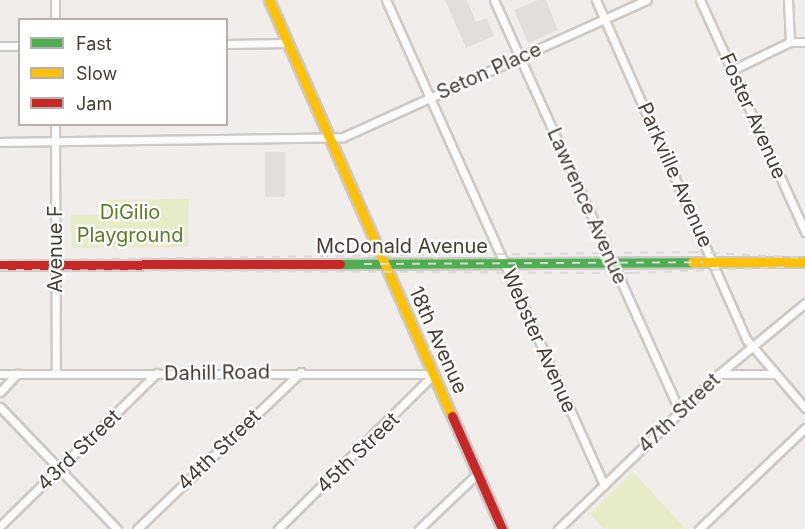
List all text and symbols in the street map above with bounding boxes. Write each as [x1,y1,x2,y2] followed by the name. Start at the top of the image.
[18,18,228,126] legend
[76,33,112,54] text: Fast
[433,37,545,105] street label: Seton Place
[715,49,791,183] street label: Foster Avenue
[76,63,117,84] text: Slow
[76,93,112,114] text: Jam
[632,99,718,251] street label: Parkville Avenue
[542,124,632,288] street label: Lawrence Avenue
[77,200,183,247] park label: DiGilio Playground
[43,205,67,293] street label: Avenue F
[316,234,488,258] street label: McDonald Avenue
[497,266,581,416] street label: Webster Avenue
[404,283,472,397] street label: 18th Avenue
[164,360,270,386] street label: Dahill Road
[633,368,725,458] street label: 47th Street
[32,404,126,496] street label: 43rd Street
[172,404,266,496] street label: 44th Street
[312,408,404,498] street label: 45th Street

